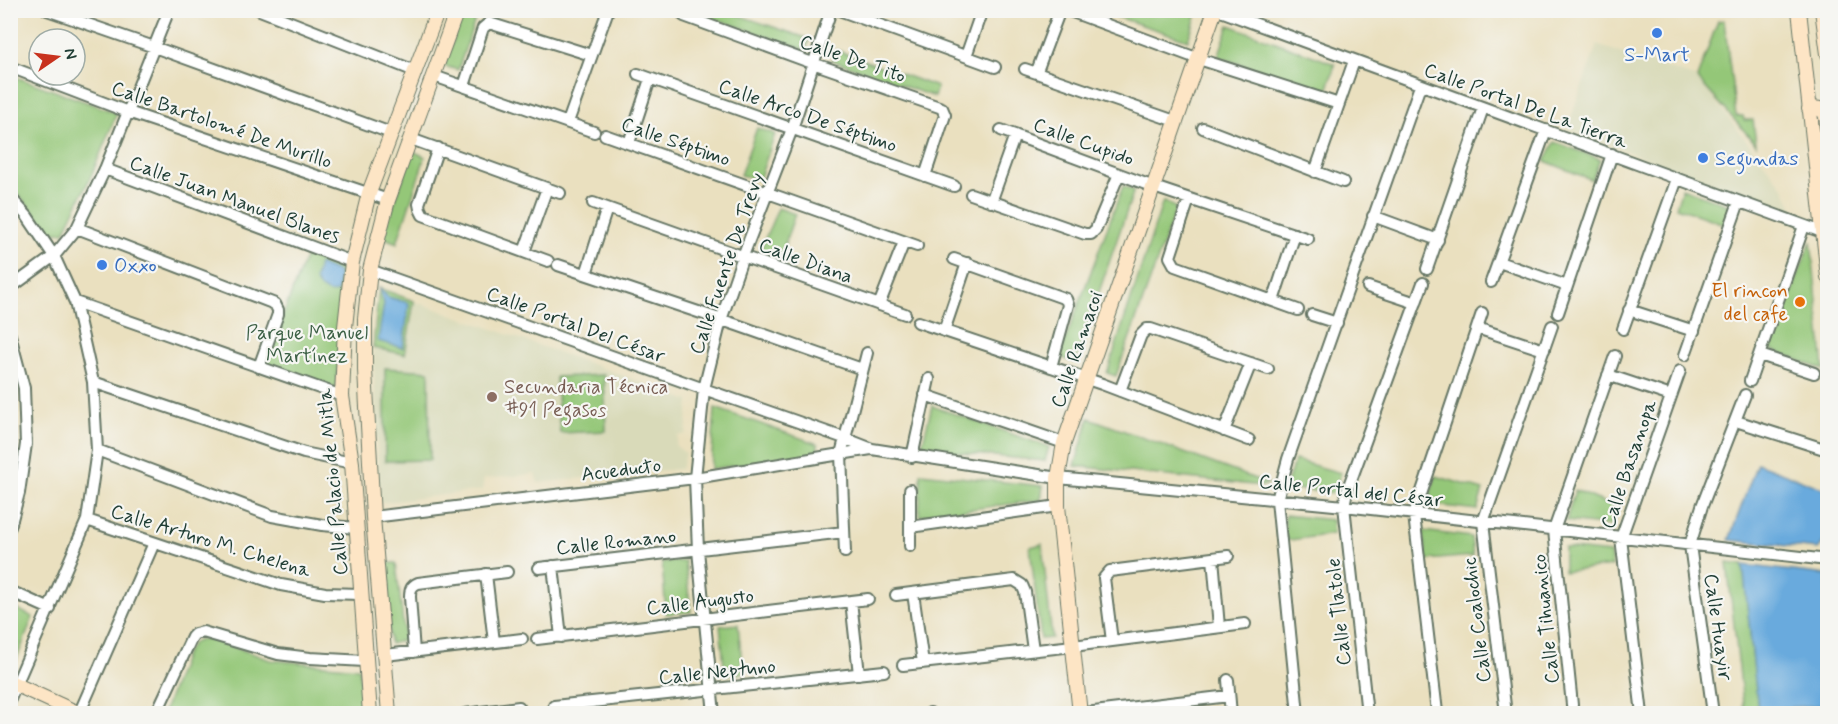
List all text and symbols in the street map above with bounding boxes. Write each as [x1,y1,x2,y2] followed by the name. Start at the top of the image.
[1650,26,1664,40] marker: S-Mart
[27,27,87,87] north arrow
[796,29,909,90] street label: Calle De Tito
[1624,42,1690,69] place label: S-Mart
[59,46,82,61] text: N
[1420,57,1632,156] street label: Calle Portal De La Tierra
[715,73,900,160] street label: Calle Arco De Séptimo
[108,75,335,176] street label: Calle Bartolomé De Murillo
[617,111,734,174] street label: Calle Séptimo
[1029,112,1138,173] street label: Calle Cupido
[1715,146,1798,175] place label: Segundas
[125,150,344,251] street label: Calle Juan Manuel Blanes
[1696,151,1710,165] marker: Segundas
[684,169,771,358] street label: Calle Fuente De Trevy
[755,232,856,291] street label: Calle Diana
[114,253,157,280] place label: Oxxo
[95,258,109,272] marker: Oxxo
[1711,278,1788,328] place label: El rincon del cafe
[483,281,669,370] street label: Calle Portal Del César
[1045,287,1110,412] street label: Calle Ramacoi
[1793,295,1807,309] marker: El rincon del cafe
[246,320,368,370] park label: Parque Manuel Martínez
[504,374,668,426] place label: Secundaria Técnica #91 Pegasos
[312,386,355,576] street label: Calle Palacio de Mitla
[485,390,499,404] marker: Secundaria Técnica #91 Pegasos
[1595,395,1664,533] street label: Calle Basanopa
[580,452,663,489] street label: Acueducto
[1257,468,1445,515] street label: Calle Portal del César
[107,498,315,585] street label: Calle Arturo M. Chelena
[555,523,677,562] street label: Calle Romano
[1526,553,1567,685] street label: Calle Tihuanico
[1456,556,1499,684] street label: Calle Coalochic
[1320,557,1359,667] street label: Calle Tlatole
[1697,572,1738,683] street label: Calle Huayir
[645,583,755,622] street label: Calle Augusto
[657,653,777,692] street label: Calle Neptuno

